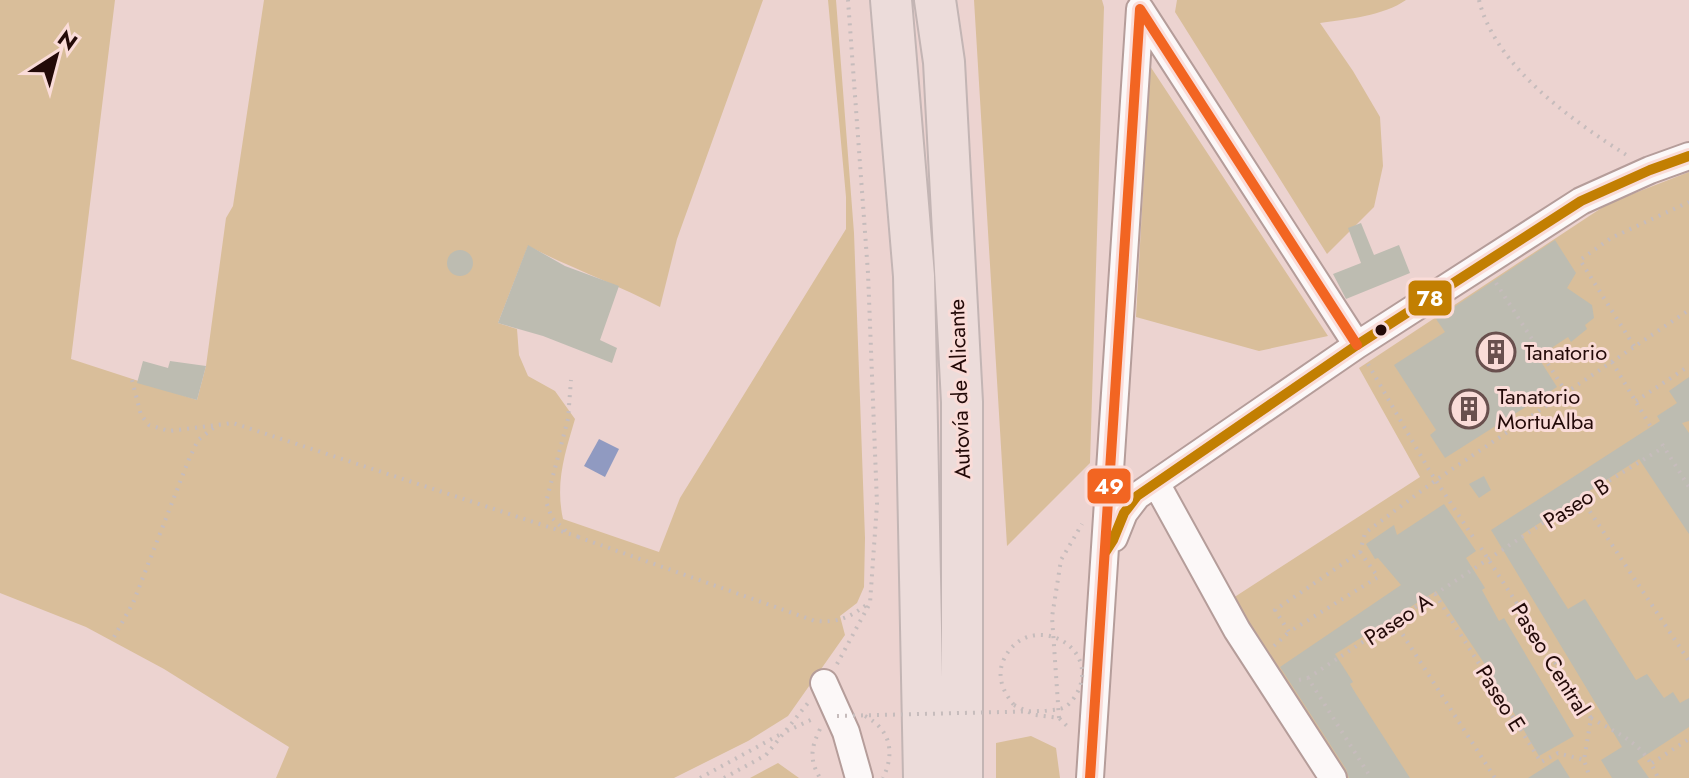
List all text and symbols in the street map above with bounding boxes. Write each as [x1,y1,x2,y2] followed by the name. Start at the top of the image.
[16,16,96,96] north arrow
[51,22,84,58] text: N
[1407,279,1453,317] line badge: 78
[1416,282,1444,314] text: 78
[940,298,978,480] street label: Autovía de Alicante
[1373,322,1389,338] unlabelled marker
[1475,331,1517,373] building icon: Tanatorio
[1524,336,1607,368] place label: Tanatorio
[1497,380,1594,437] place label: Tanatorio MortuAlba
[1448,388,1490,430] building icon: Tanatorio MortuAlba
[1086,467,1132,505] line badge: 49
[1094,470,1124,502] text: 49
[1537,470,1615,536] street label: Paseo B
[1358,585,1439,653] street label: Paseo A
[1504,597,1598,721] street label: Paseo Central
[1468,659,1534,737] street label: Paseo E

